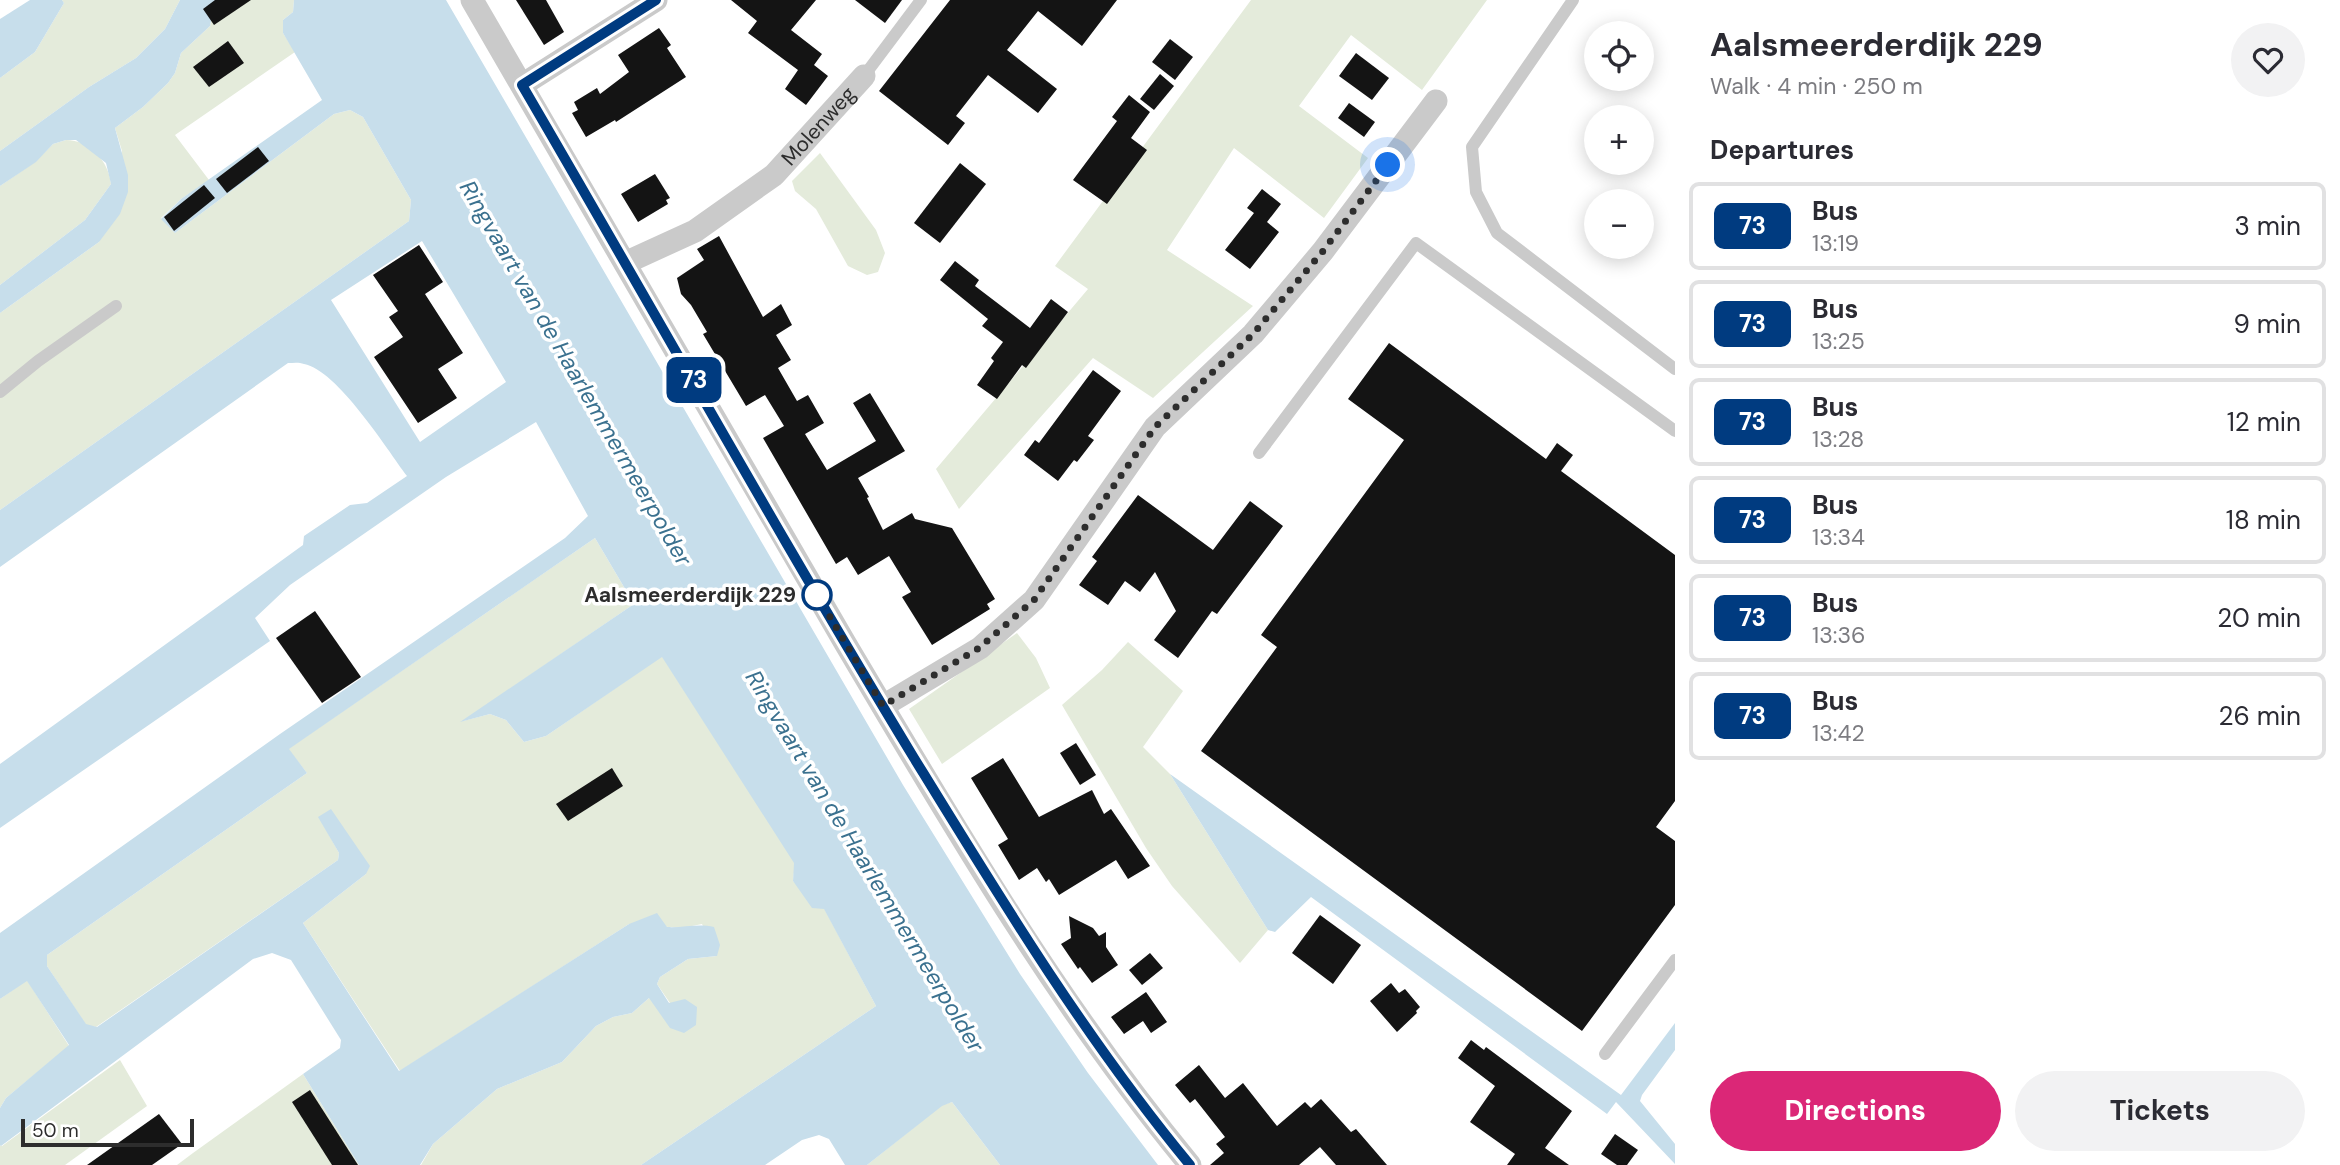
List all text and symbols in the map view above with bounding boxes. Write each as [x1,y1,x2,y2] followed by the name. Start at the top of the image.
[1584,21,1654,259] map controls
[1584,21,1654,91] button: locate
[1710,23,2043,66] text: Aalsmeerderdijk 229
[2231,23,2305,97] button: heart
[1710,71,1923,101] text: Walk · 4 min · 250 m
[775,80,862,172] street label: Molenweg
[1584,105,1654,175] button: +
[1710,133,1854,167] text: Departures
[1370,147,1405,182] your location
[453,175,700,572] water label: Ringvaart van de Haarlemmermeerpolder
[1584,189,1654,259] button: −
[1812,194,1858,228] text: Bus
[2234,209,2301,243] text: 3 min
[1739,210,1766,241] text: 73
[1812,228,1859,258] text: 13:19
[1812,292,1858,326] text: Bus
[2233,307,2301,341] text: 9 min
[1739,308,1766,339] text: 73
[1812,326,1865,356] text: 13:25
[662,357,726,403] line badge: 73
[680,364,708,395] text: 73
[1812,390,1858,424] text: Bus
[2227,405,2301,439] text: 12 min
[1739,406,1766,437] text: 73
[1812,424,1864,454] text: 13:28
[1812,488,1858,522] text: Bus
[2226,503,2301,537] text: 18 min
[1739,504,1766,535] text: 73
[1812,522,1865,552] text: 13:34
[802,580,832,610] marker: Aalsmeerderdijk 229
[584,581,796,609] place label: Aalsmeerderdijk 229
[1812,586,1858,620] text: Bus
[2217,601,2301,635] text: 20 min
[1739,602,1766,633] text: 73
[1812,620,1865,650] text: 13:36
[739,665,992,1059] water label: Ringvaart van de Haarlemmermeerpolder
[1812,684,1858,718] text: Bus
[2218,699,2301,733] text: 26 min
[1739,700,1766,731] text: 73
[1812,718,1865,748] text: 13:42
[1710,1071,2001,1151] button: Directions
[2015,1071,2305,1151] button: Tickets
[21,1116,194,1148] scale bar
[32,1118,79,1143] text: 50 m

